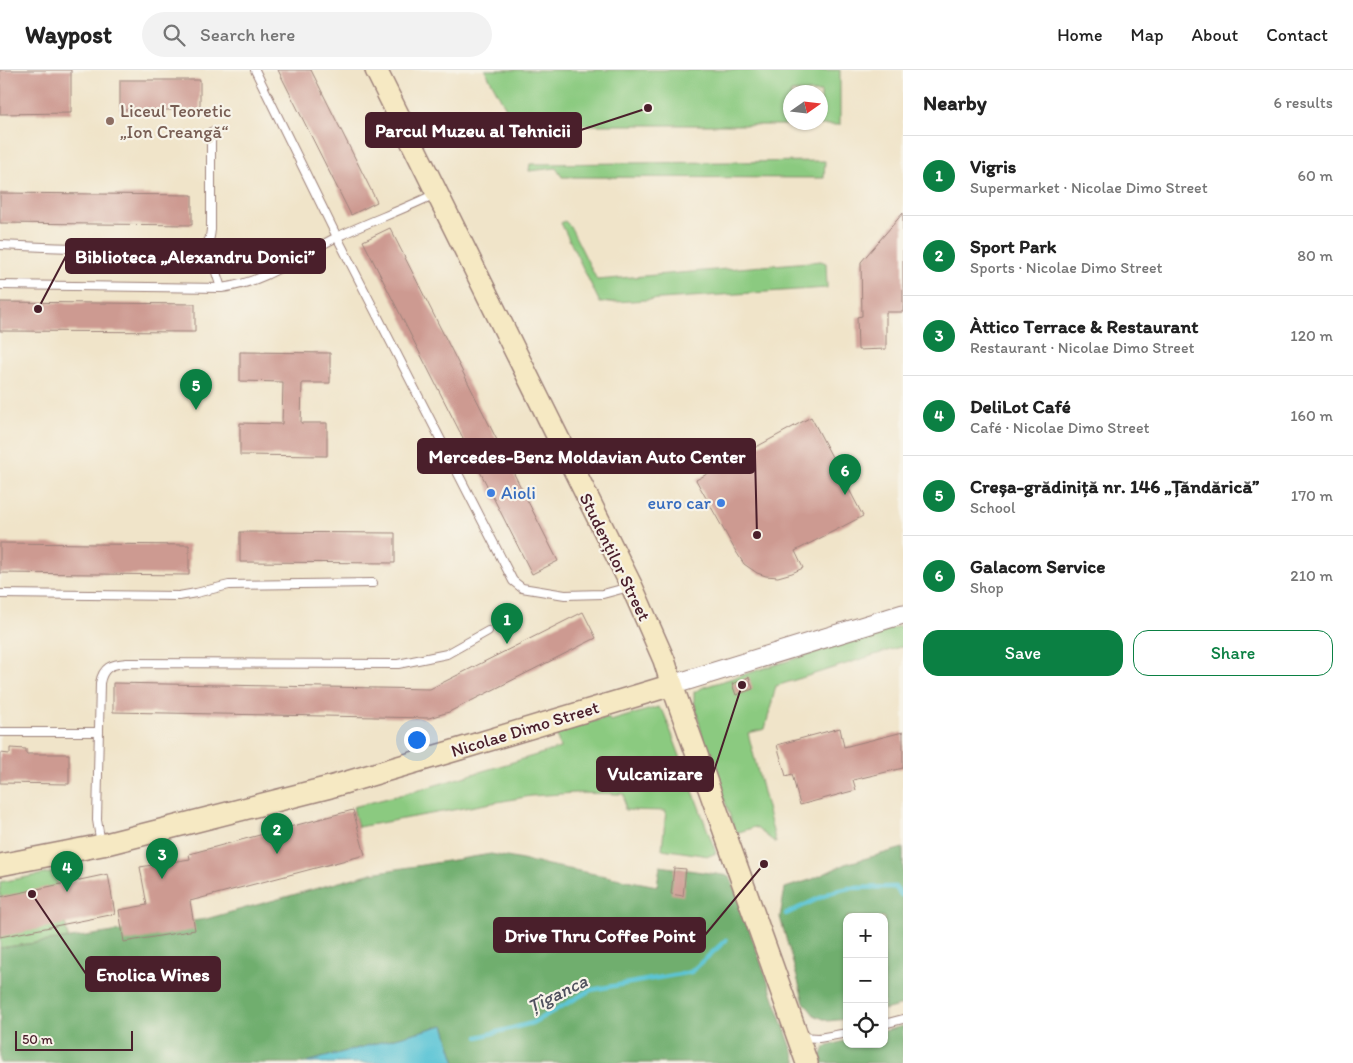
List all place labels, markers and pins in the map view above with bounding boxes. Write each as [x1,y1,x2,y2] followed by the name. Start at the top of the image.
[120,100,231,143] place label: Liceul Teoretic „Ion Creangă“
[366,113,581,147] callout: Parcul Muzeu al Tehnicii
[104,115,116,127] marker: Liceul Teoretic „Ion Creangă“
[66,239,325,273] callout: Biblioteca „Alexandru Donici”
[180,369,212,410] pin: 5
[418,439,755,473] callout: Mercedes-Benz Moldavian Auto Center
[829,454,861,495] pin: 6
[501,482,536,504] place label: Aioli
[485,487,497,499] marker: Aioli
[648,492,712,514] place label: euro car
[715,497,727,509] marker: euro car
[491,603,523,644] pin: 1
[597,757,713,791] callout: Vulcanizare
[261,813,293,854] pin: 2
[146,838,178,879] pin: 3
[51,851,83,892] pin: 4
[494,918,705,952] callout: Drive Thru Coffee Point
[86,957,220,991] callout: Enolica Wines

